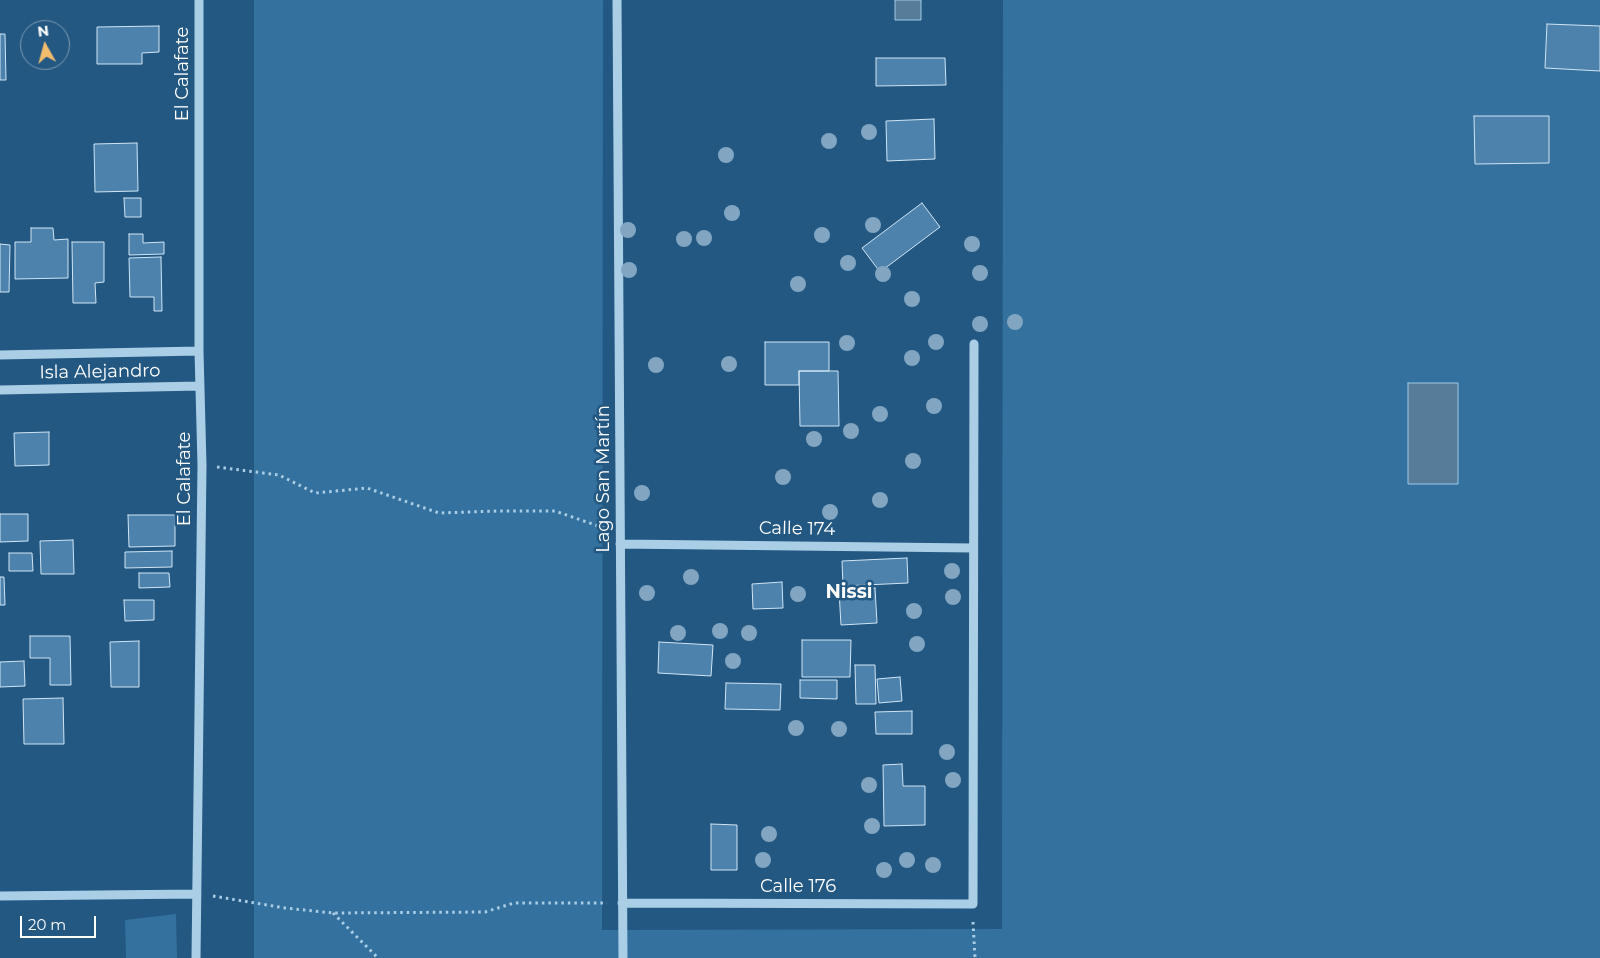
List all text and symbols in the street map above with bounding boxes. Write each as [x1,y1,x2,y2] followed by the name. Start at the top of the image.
[20,20,70,70] north arrow
[37,21,50,41] text: N
[172,27,194,121] street label: El Calafate
[39,360,161,384] street label: Isla Alejandro
[593,405,615,553] street label: Lago San Martín
[174,432,196,526] street label: El Calafate
[759,518,835,540] street label: Calle 174
[826,581,872,603] district label: Nissi
[760,876,836,898] street label: Calle 176
[22,906,99,938] scale bar
[28,915,66,934] text: 20 m

